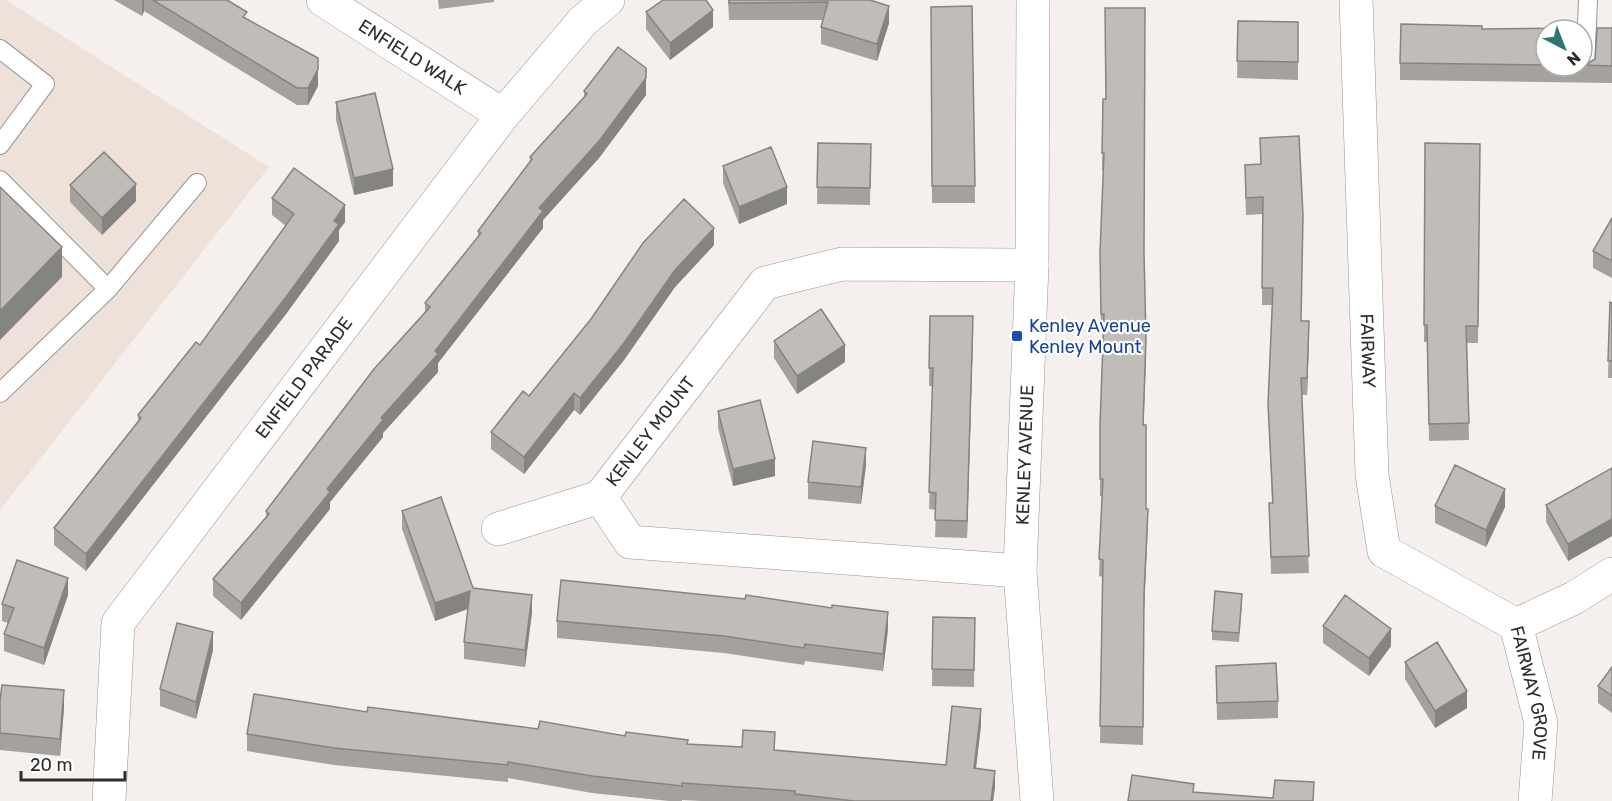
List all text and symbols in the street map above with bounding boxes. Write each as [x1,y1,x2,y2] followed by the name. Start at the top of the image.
[354,15,470,100] street label: ENFIELD WALK
[1534,18,1594,78] north arrow
[1563,48,1584,70] text: N
[251,313,357,443] street label: ENFIELD PARADE
[1356,313,1380,389] street label: FAIRWAY
[1029,315,1151,358] place label: Kenley Avenue Kenley Mount
[1010,329,1024,343] marker: Kenley Avenue Kenley Mount
[601,372,700,491] street label: KENLEY MOUNT
[1012,385,1038,525] street label: KENLEY AVENUE
[1506,624,1552,761] street label: FAIRWAY GROVE
[21,744,124,782] scale bar
[30,754,72,776] text: 20 m

